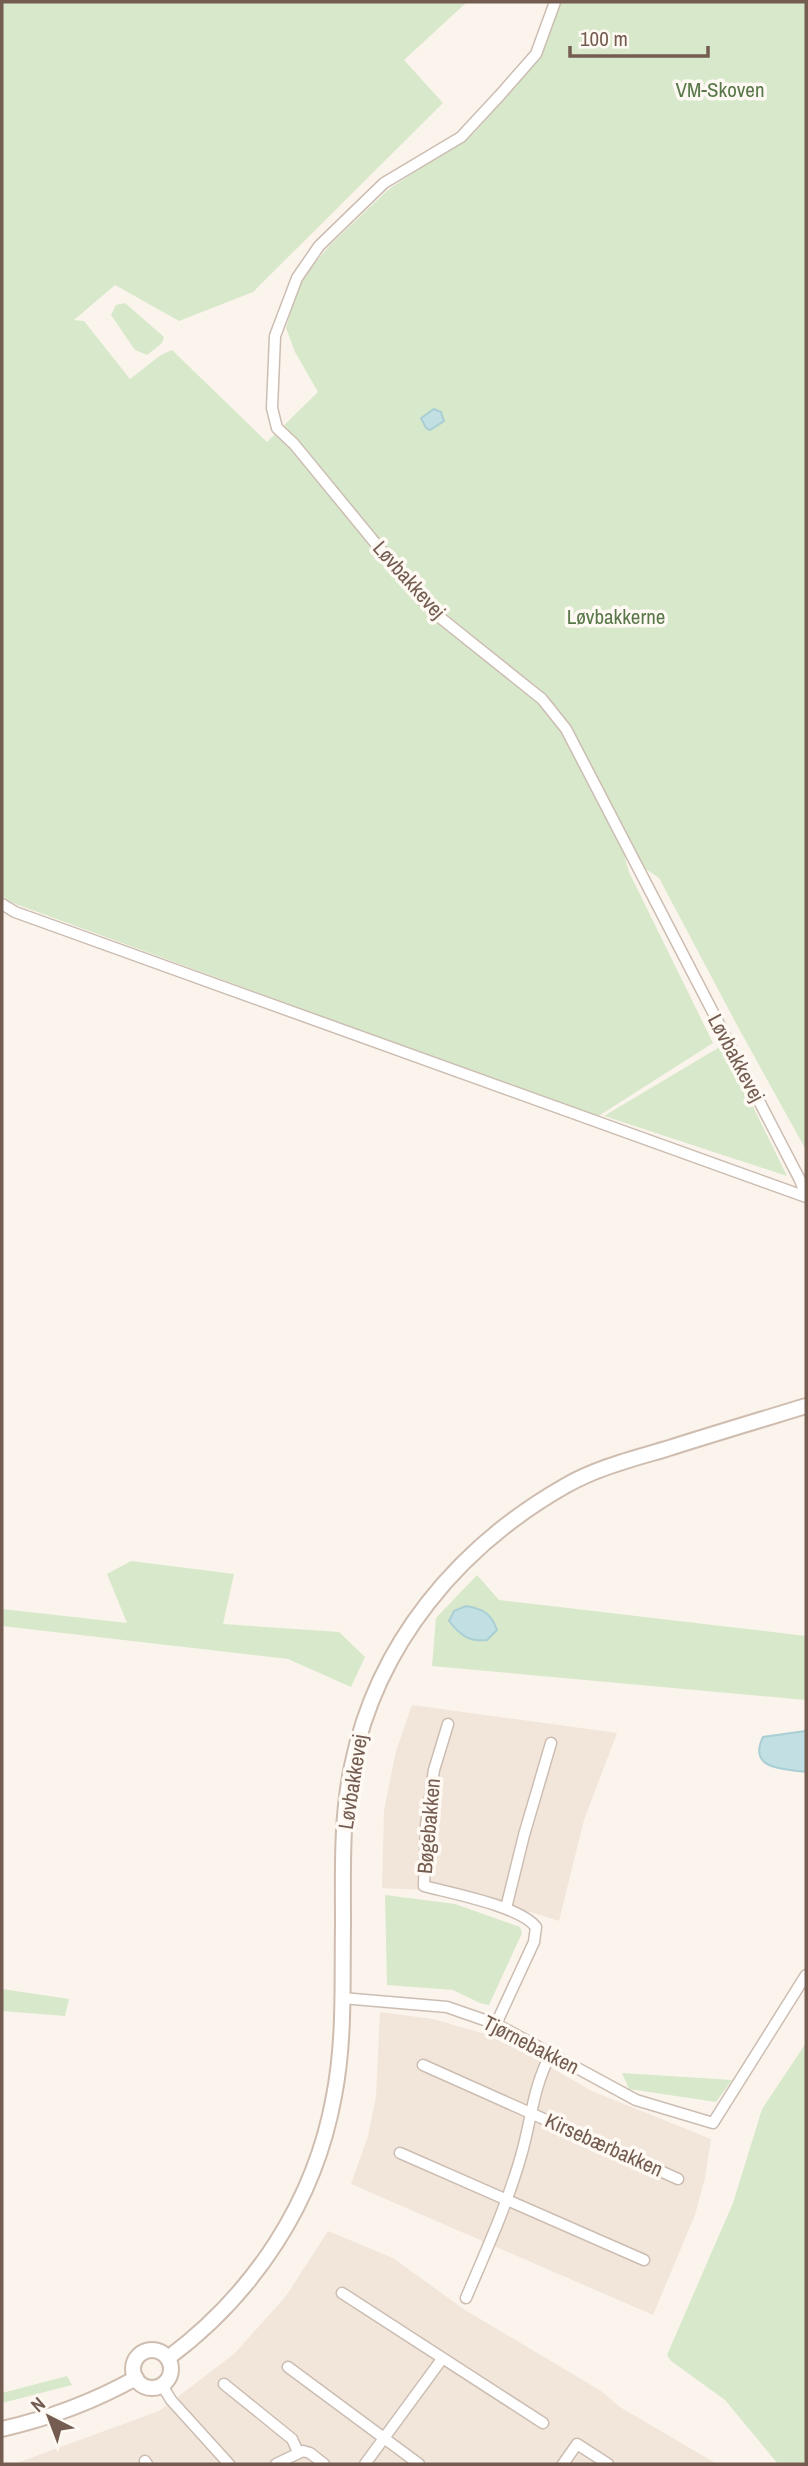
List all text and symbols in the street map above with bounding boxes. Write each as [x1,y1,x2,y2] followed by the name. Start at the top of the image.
[570,14,708,58] scale bar
[580,24,628,53] text: 100 m
[676,75,765,104] park label: VM-Skoven
[367,534,452,625] street label: Løvbakkevej
[567,602,665,631] park label: Løvbakkerne
[701,1009,772,1107] street label: Løvbakkevej
[331,1732,374,1831] street label: Løvbakkevej
[410,1777,447,1875] street label: Bøgebakken
[478,2008,584,2081] street label: Tjørnebakken
[541,2106,668,2183] street label: Kirsebærbakken
[14,2382,84,2452] north arrow
[25,2391,51,2418] text: N

